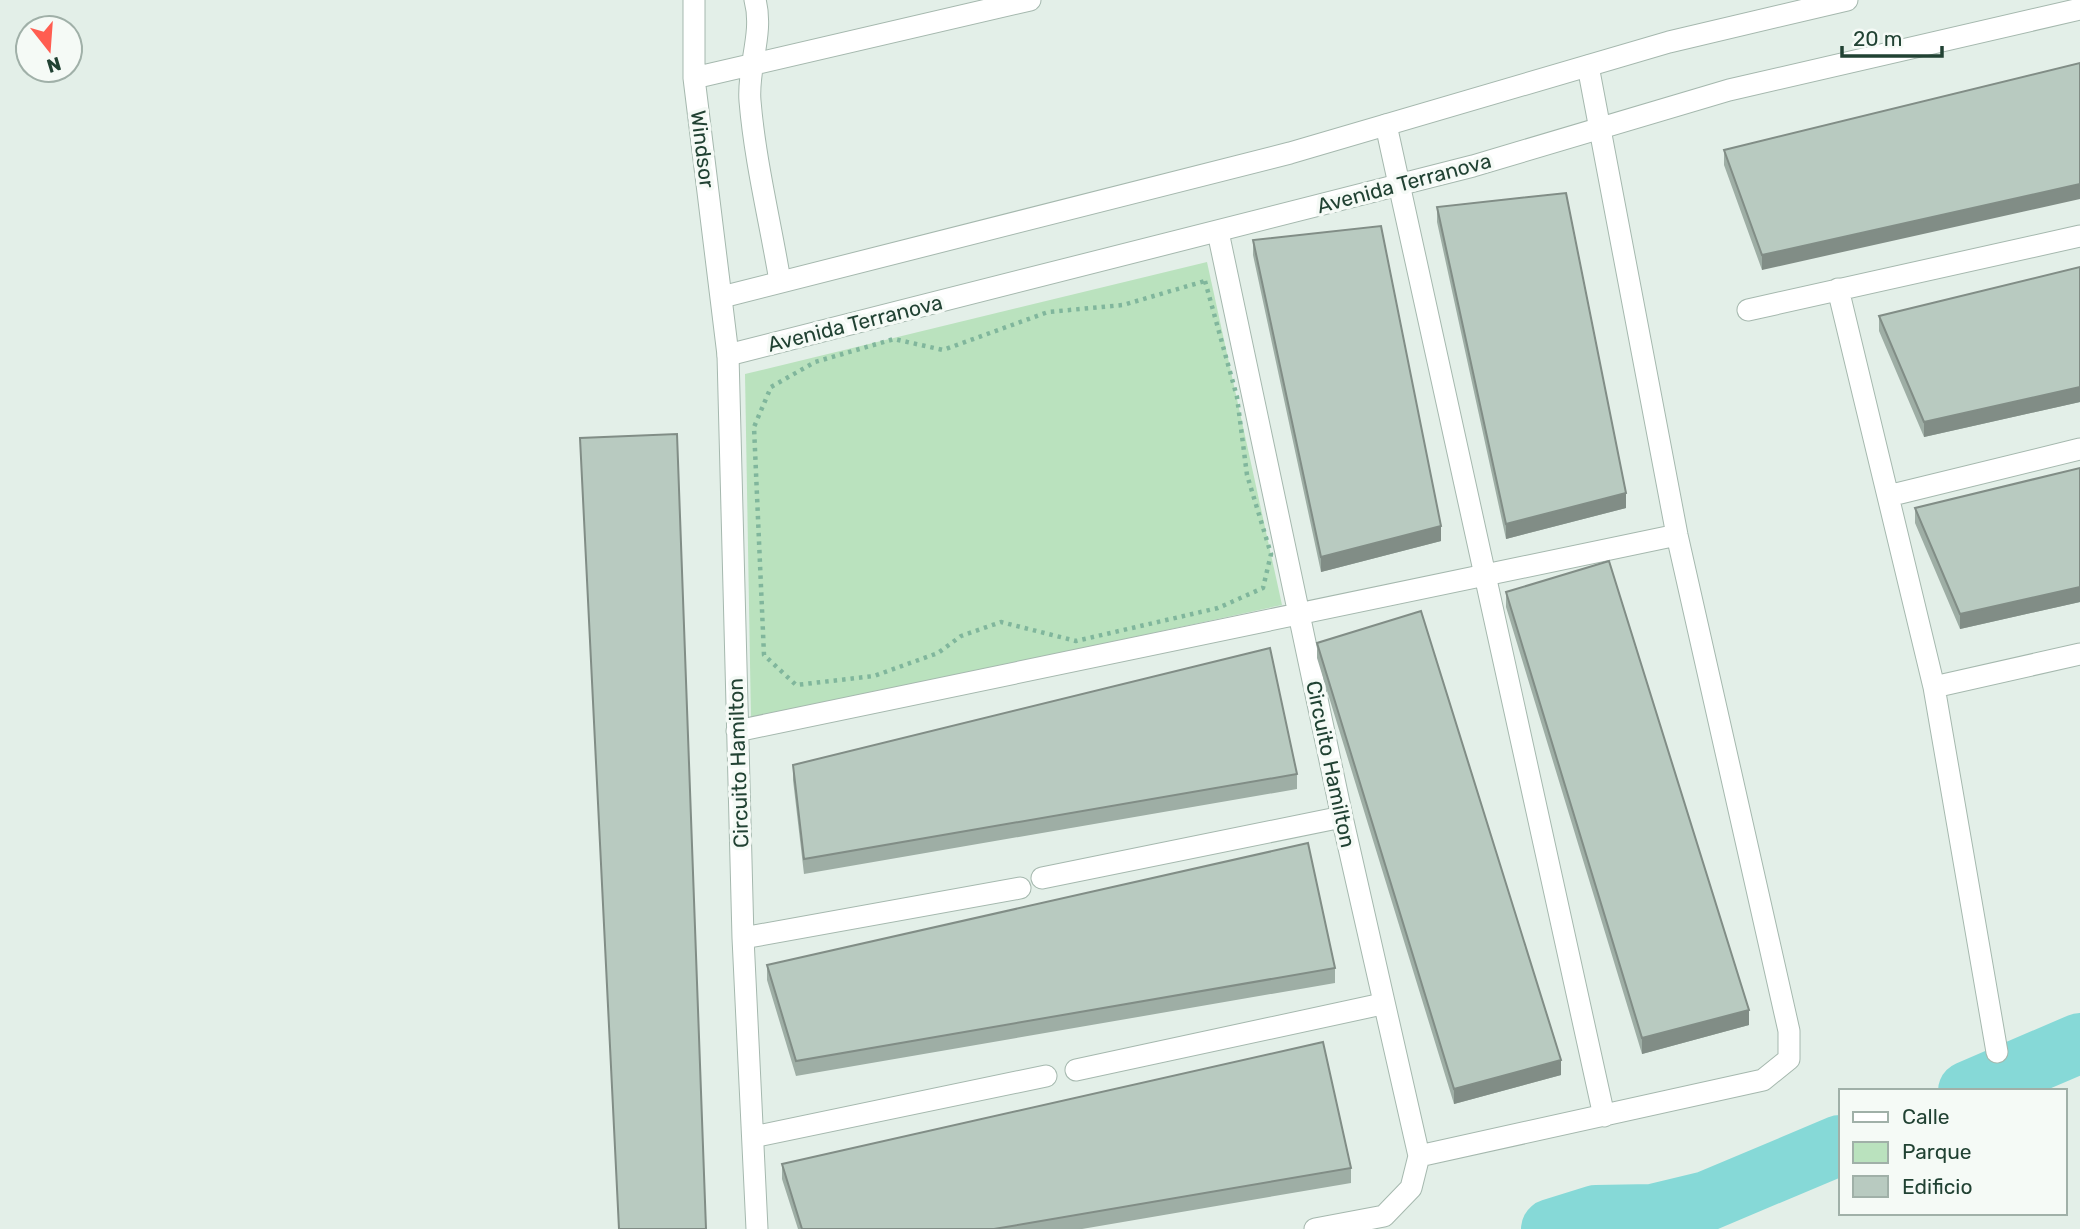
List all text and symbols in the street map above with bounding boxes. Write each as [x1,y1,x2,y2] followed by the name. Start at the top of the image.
[14,14,84,84] north arrow
[1842,14,1942,58] scale bar
[1853,26,1902,51] text: 20 m
[44,52,64,78] text: N
[686,109,720,189] street label: Windsor
[1314,148,1494,218] street label: Avenida Terranova
[765,289,945,357] street label: Avenida Terranova
[723,678,753,848] street label: Circuito Hamilton
[1301,678,1361,850] street label: Circuito Hamilton
[1839,1089,2066,1215] legend
[1902,1104,1950,1129] text: Calle
[1902,1139,1972,1164] text: Parque
[1902,1174,1972,1199] text: Edificio

